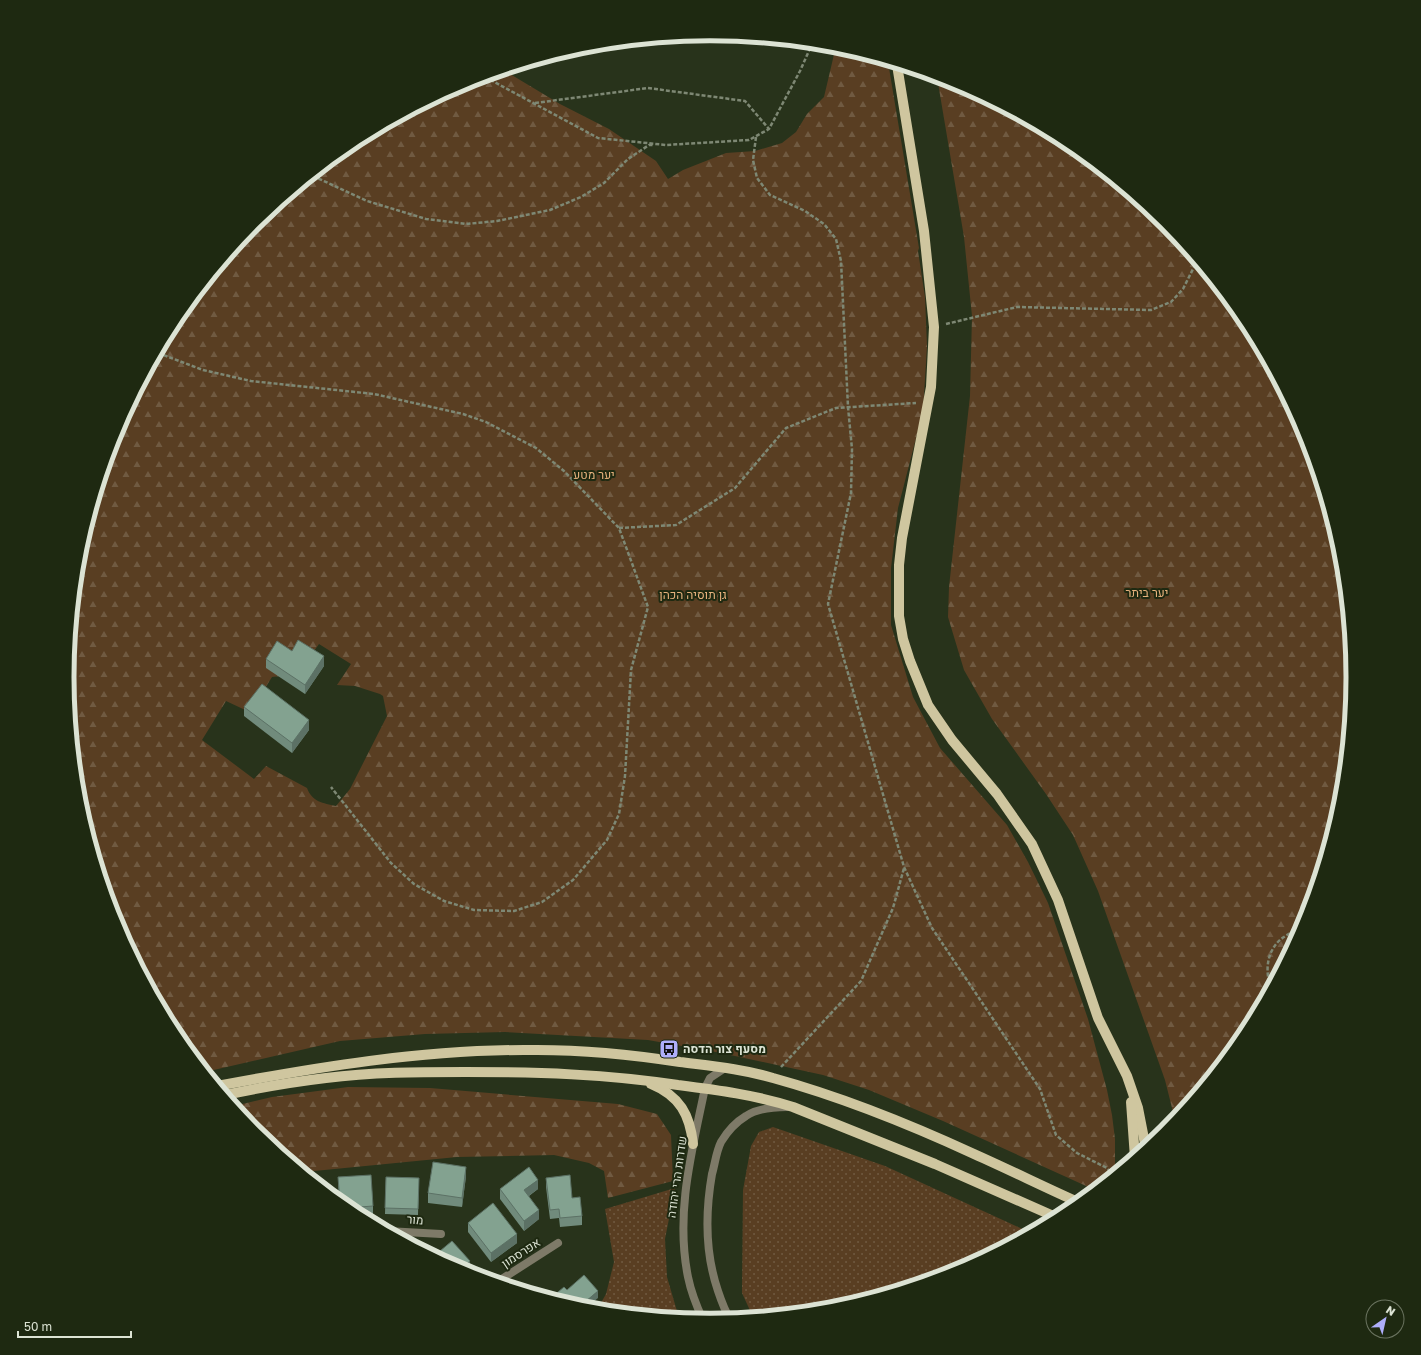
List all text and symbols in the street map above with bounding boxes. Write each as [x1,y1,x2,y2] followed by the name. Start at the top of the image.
[573,467,615,482] park label: יער מטע
[1126,585,1168,600] park label: יער ביתר
[659,587,727,602] park label: גן תוסיה הכהן
[658,1038,680,1060] bus stop icon: מסעף צור הדסה
[683,1041,766,1056] place label: מסעף צור הדסה
[663,1135,690,1219] street label: שדרות הרי יהודה
[406,1211,424,1228] street label: מור
[498,1234,543,1271] street label: אפרסמון
[1365,1299,1405,1339] north arrow
[1384,1303,1398,1318] text: N
[18,1313,131,1339] scale bar
[24,1319,52,1334] text: 50 m

